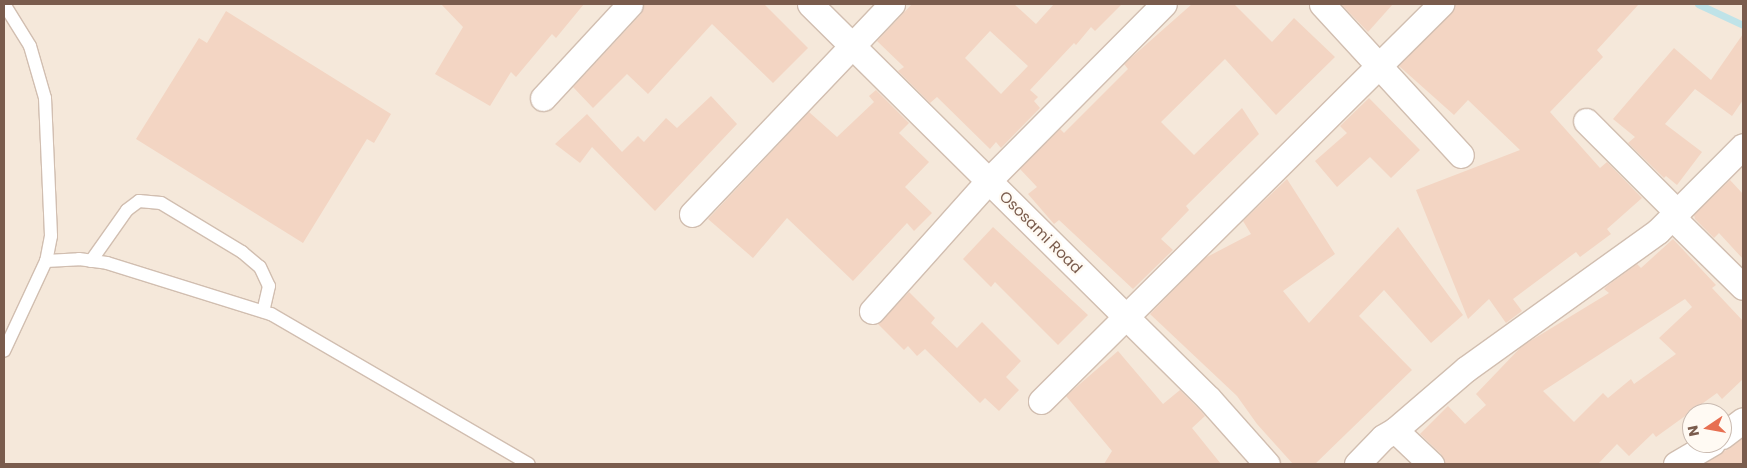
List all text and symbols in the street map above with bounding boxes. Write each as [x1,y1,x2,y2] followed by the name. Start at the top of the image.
[996,187,1086,277] street label: Ososami Road
[1682,403,1732,453] north arrow
[1682,424,1704,438] text: N

